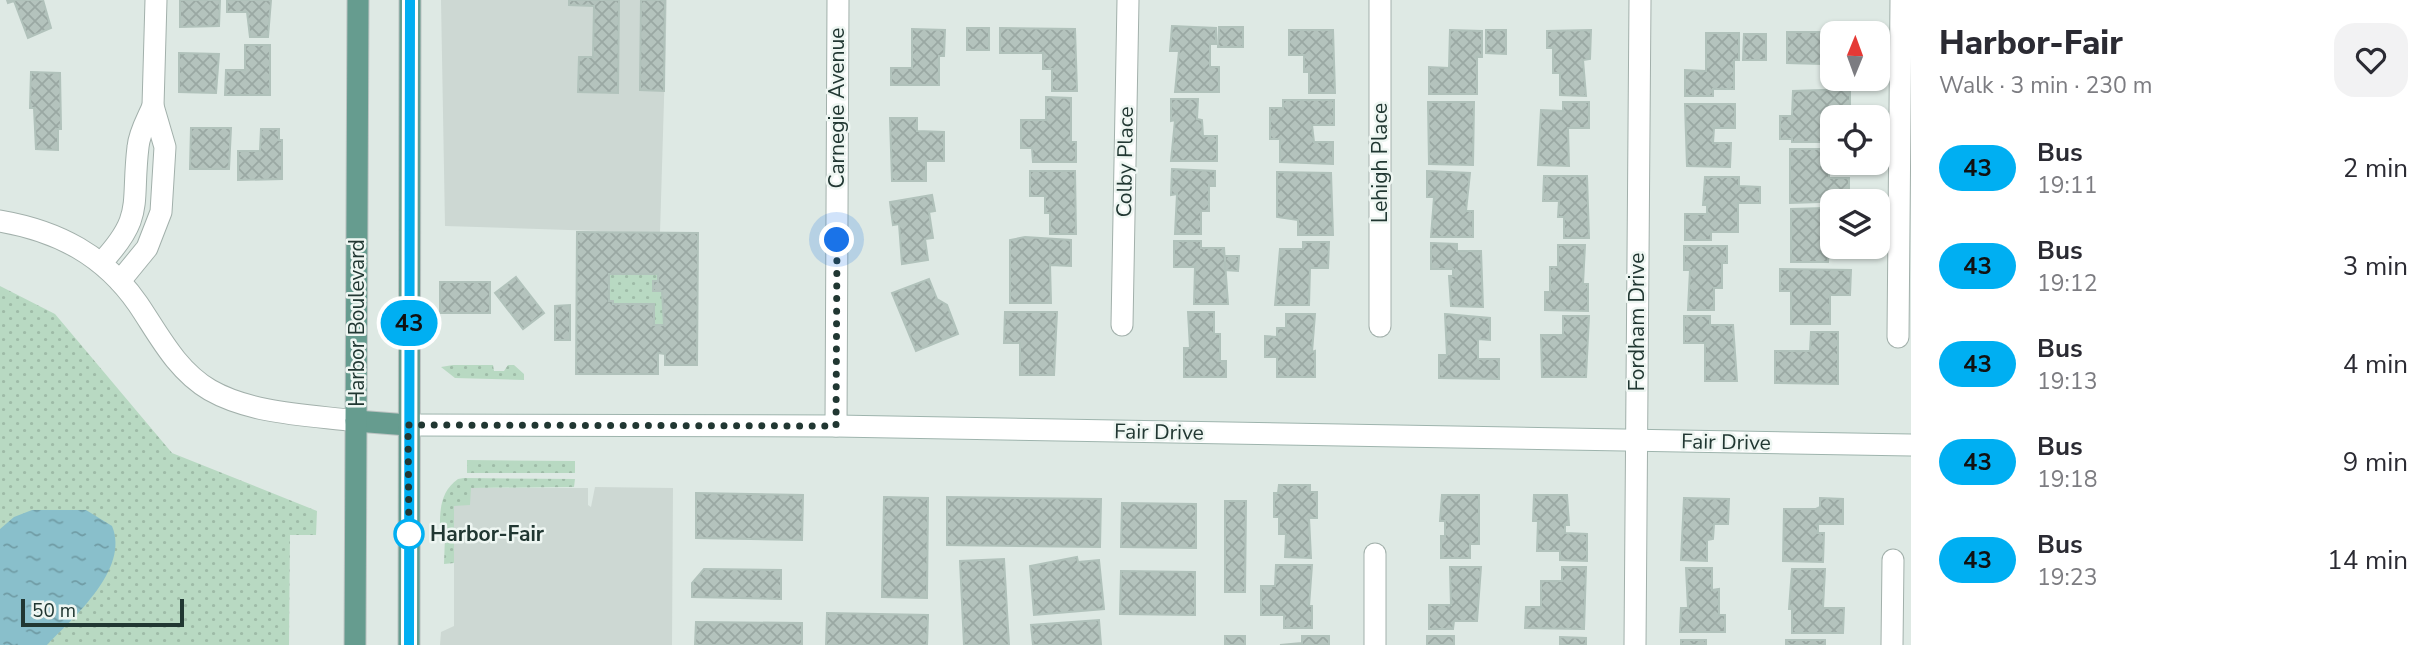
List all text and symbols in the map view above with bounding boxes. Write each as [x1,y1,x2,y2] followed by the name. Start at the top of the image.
[1820,21,1890,91] north arrow
[1820,21,1890,259] map controls
[1939,21,2123,66] text: Harbor-Fair
[2334,23,2408,97] button: heart
[823,28,851,188] street label: Carnegie Avenue
[1939,70,2152,101] text: Walk · 3 min · 230 m
[1366,103,1394,223] street label: Lehigh Place
[1820,105,1890,175] button: locate
[1110,106,1140,218] street label: Colby Place
[2037,135,2083,170] text: Bus
[2343,151,2408,186] text: 2 min
[1963,152,1992,184] text: 43
[2037,170,2097,201] text: 19:11
[1820,189,1890,259] button: layers
[819,222,854,257] your location
[2037,233,2083,268] text: Bus
[343,239,371,407] street label: Harbor Boulevard
[2343,249,2408,284] text: 3 min
[1963,250,1992,282] text: 43
[1623,253,1651,391] street label: Fordham Drive
[2037,268,2097,299] text: 19:12
[378,300,440,346] line badge: 43
[395,307,423,339] text: 43
[2037,331,2083,366] text: Bus
[2343,347,2408,382] text: 4 min
[1963,348,1992,380] text: 43
[2037,366,2097,397] text: 19:13
[1114,417,1204,447] street label: Fair Drive
[1681,427,1771,457] street label: Fair Drive
[2037,429,2083,464] text: Bus
[2343,445,2408,480] text: 9 min
[1963,446,1992,478] text: 43
[2037,464,2097,495] text: 19:18
[394,519,424,549] marker: Harbor-Fair
[430,520,545,548] place label: Harbor-Fair
[2037,527,2083,562] text: Bus
[2327,543,2408,578] text: 14 min
[1963,544,1992,576] text: 43
[2037,562,2097,593] text: 19:23
[21,596,184,628] scale bar
[32,598,76,624] text: 50 m

